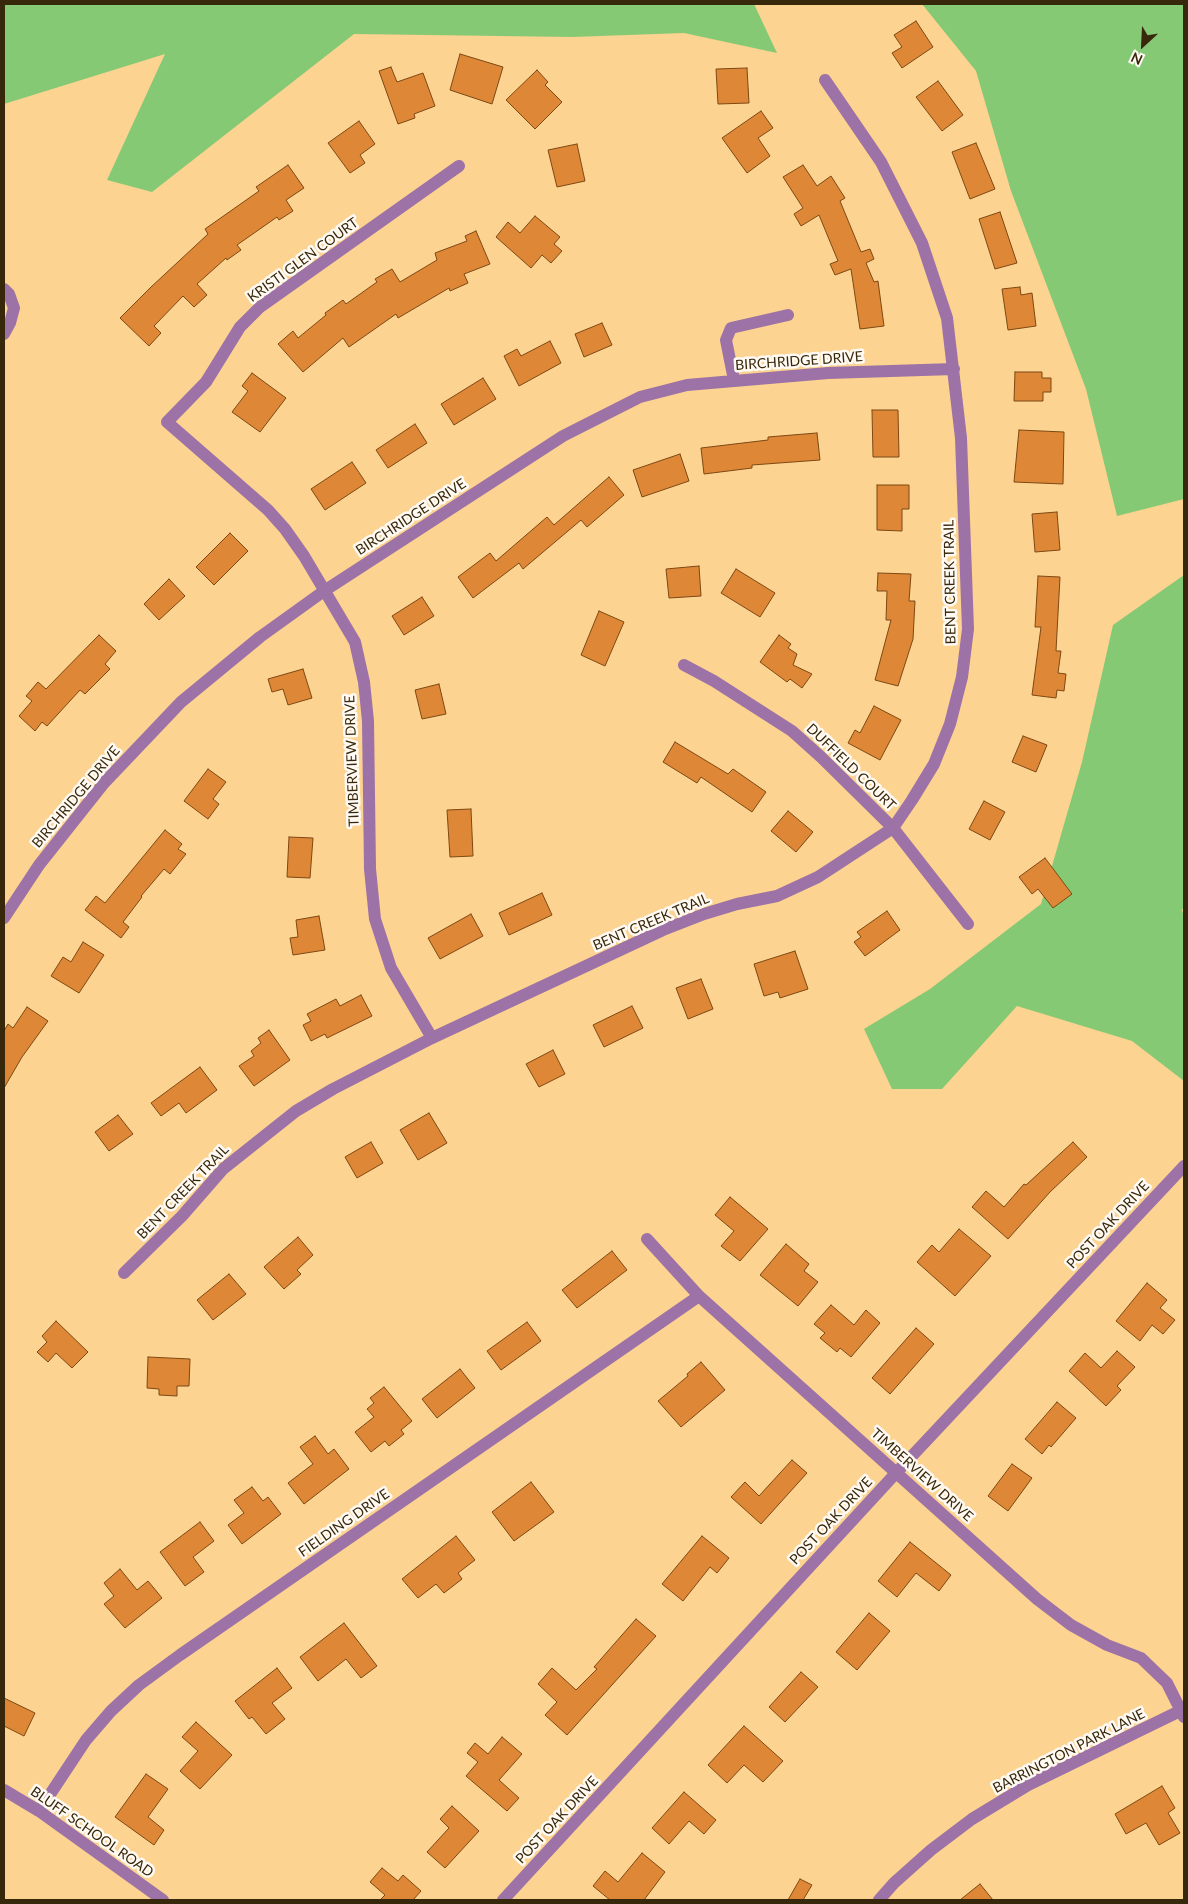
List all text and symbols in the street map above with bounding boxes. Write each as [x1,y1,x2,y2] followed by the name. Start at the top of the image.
[1118,20,1168,70] north arrow
[1128,49,1145,69] text: N
[244,214,362,306] street label: KRISTI GLEN COURT
[735,348,863,374] street label: BIRCHRIDGE DRIVE
[353,475,469,559] street label: BIRCHRIDGE DRIVE
[941,520,959,644] street label: BENT CREEK TRAIL
[341,695,363,827] street label: TIMBERVIEW DRIVE
[803,720,899,814] street label: DUFFIELD COURT
[28,743,124,851] street label: BIRCHRIDGE DRIVE
[590,890,712,954] street label: BENT CREEK TRAIL
[134,1141,232,1243] street label: BENT CREEK TRAIL
[1063,1178,1153,1272] street label: POST OAK DRIVE
[868,1425,976,1525] street label: TIMBERVIEW DRIVE
[786,1474,876,1568] street label: POST OAK DRIVE
[295,1485,393,1561] street label: FIELDING DRIVE
[990,1705,1148,1797] street label: BARRINGTON PARK LANE
[512,1773,602,1867] street label: POST OAK DRIVE
[27,1783,157,1881] street label: BLUFF SCHOOL ROAD

